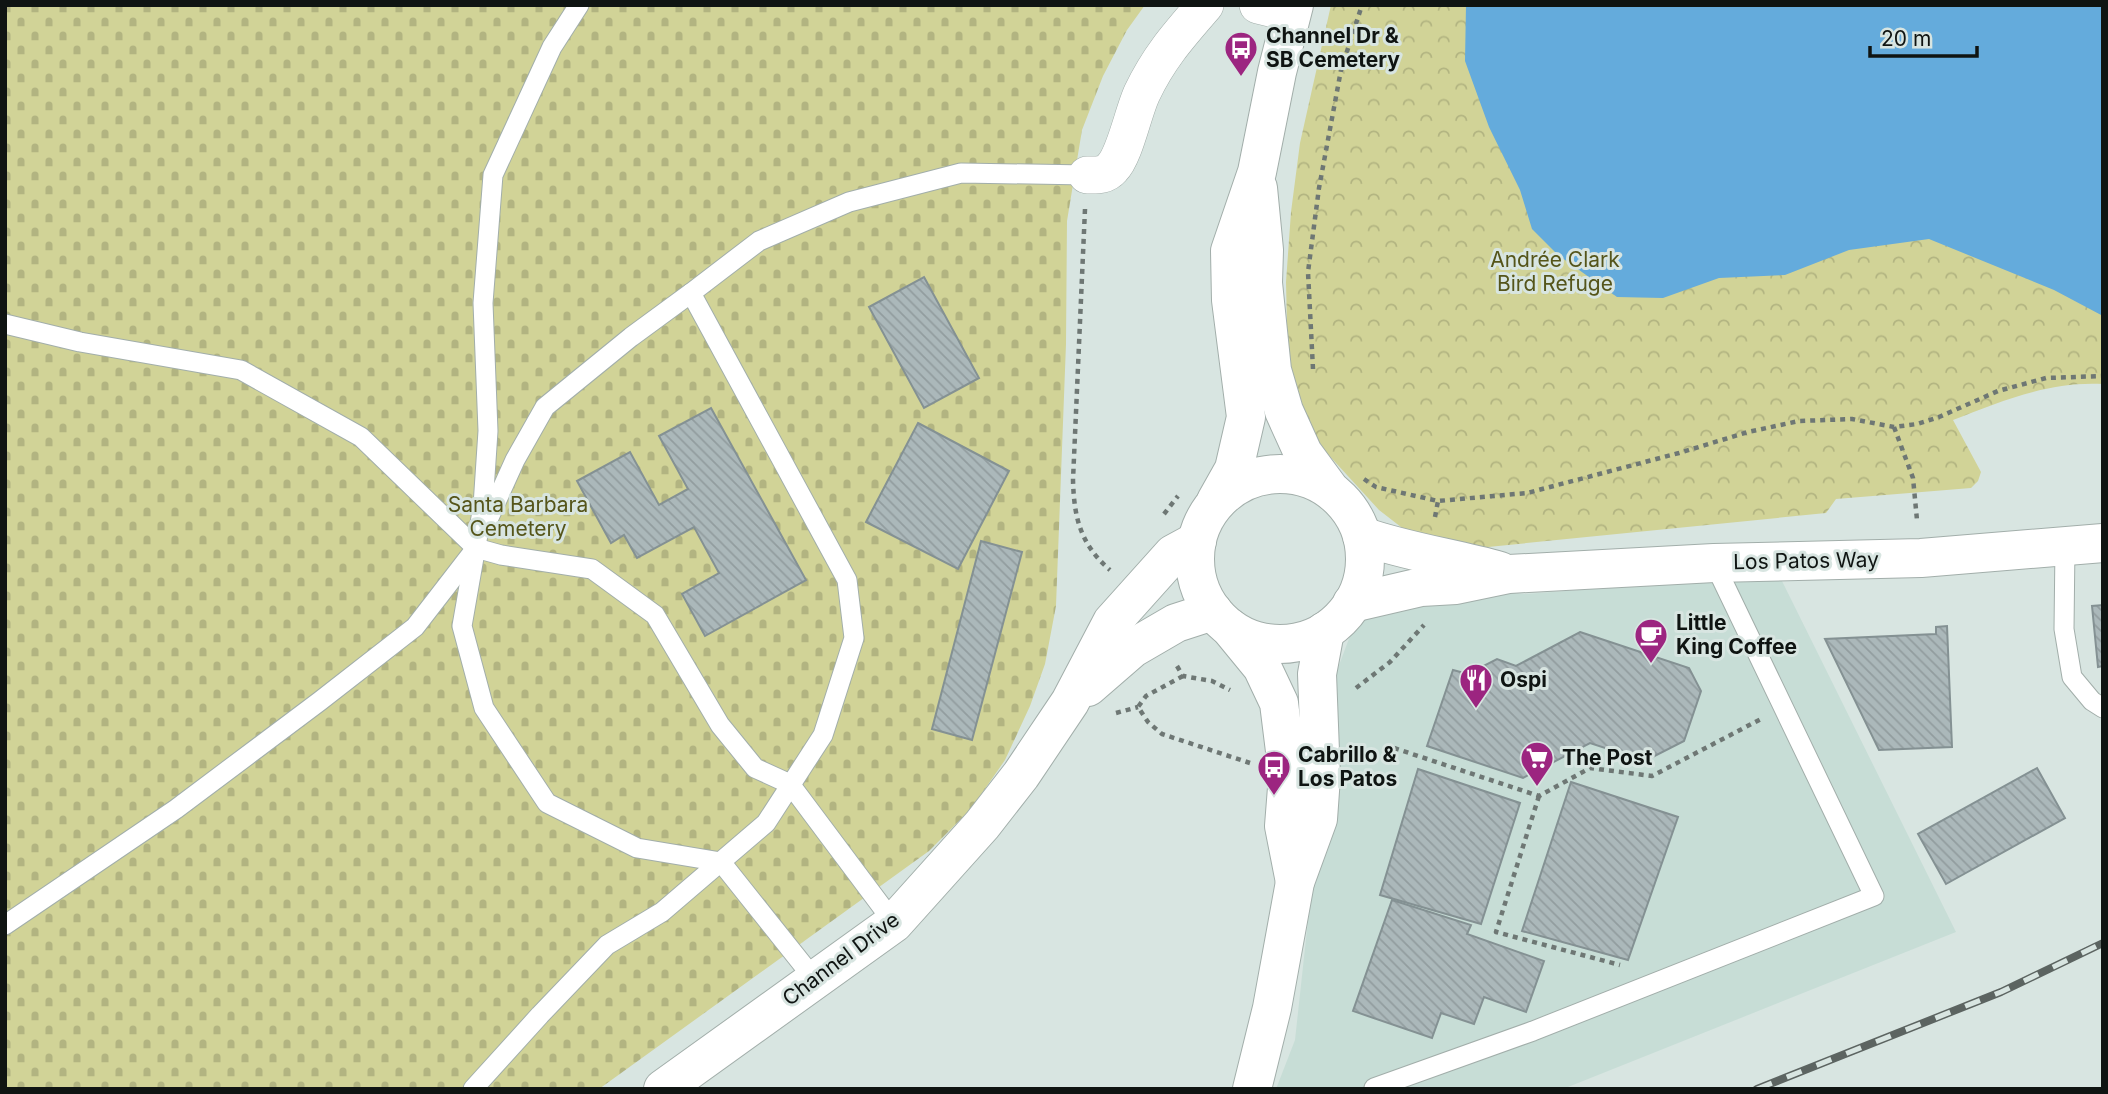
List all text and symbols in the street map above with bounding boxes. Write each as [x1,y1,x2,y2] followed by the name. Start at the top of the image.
[1870,14,1977,58] scale bar
[1266,23,1400,72] place label: Channel Dr & SB Cemetery
[1881,26,1931,51] text: 20 m
[1222,29,1260,78] bus stop icon: Channel Dr & SB Cemetery
[1490,247,1620,296] park label: Andrée Clark Bird Refuge
[448,492,588,541] park label: Santa Barbara Cemetery
[1733,547,1879,574] street label: Los Patos Way
[1676,610,1797,659] place label: Little King Coffee
[1632,616,1670,665] cafe icon: Little King Coffee
[1457,661,1495,710] restaurant icon: Ospi
[1500,667,1547,692] place label: Ospi
[1518,739,1556,788] supermarket icon: The Post
[1298,742,1398,791] place label: Cabrillo & Los Patos
[1562,745,1653,770] place label: The Post
[1255,748,1293,797] bus stop icon: Cabrillo & Los Patos
[777,907,904,1011] street label: Channel Drive

